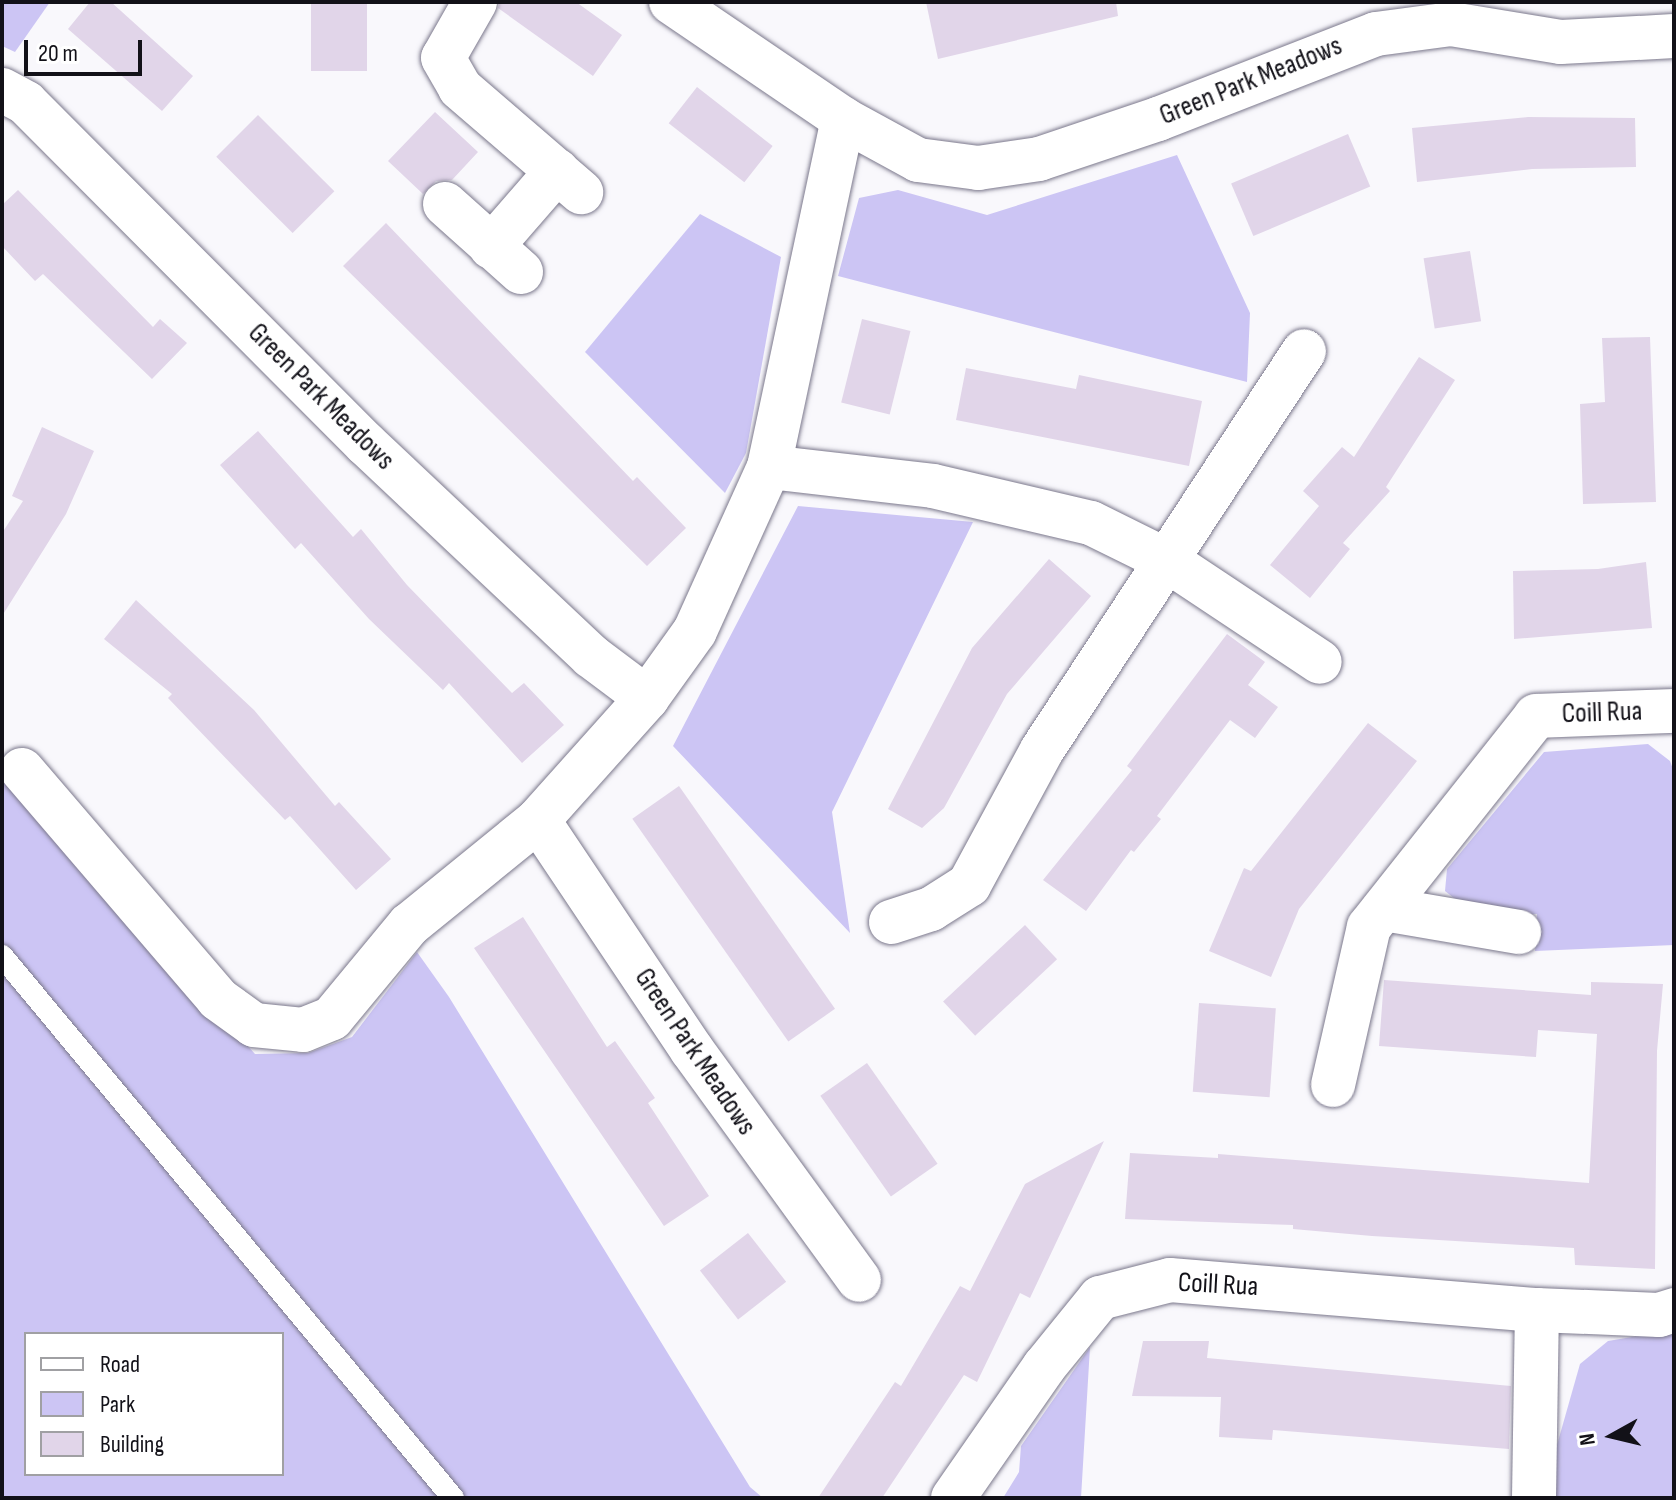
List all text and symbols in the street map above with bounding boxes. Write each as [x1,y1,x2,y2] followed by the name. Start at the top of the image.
[28,24,146,74] scale bar
[1155,29,1347,133] street label: Green Park Meadows
[38,39,78,68] text: 20 m
[241,317,401,477] street label: Green Park Meadows
[1561,695,1643,731] street label: Coill Rua
[627,962,763,1142] street label: Green Park Meadows
[1177,1266,1259,1304] street label: Coill Rua
[24,1332,284,1476] legend
[100,1350,140,1379] text: Road
[100,1390,135,1419] text: Park
[1572,1396,1652,1476] north arrow
[100,1430,164,1459] text: Building
[1574,1432,1602,1447] text: N

